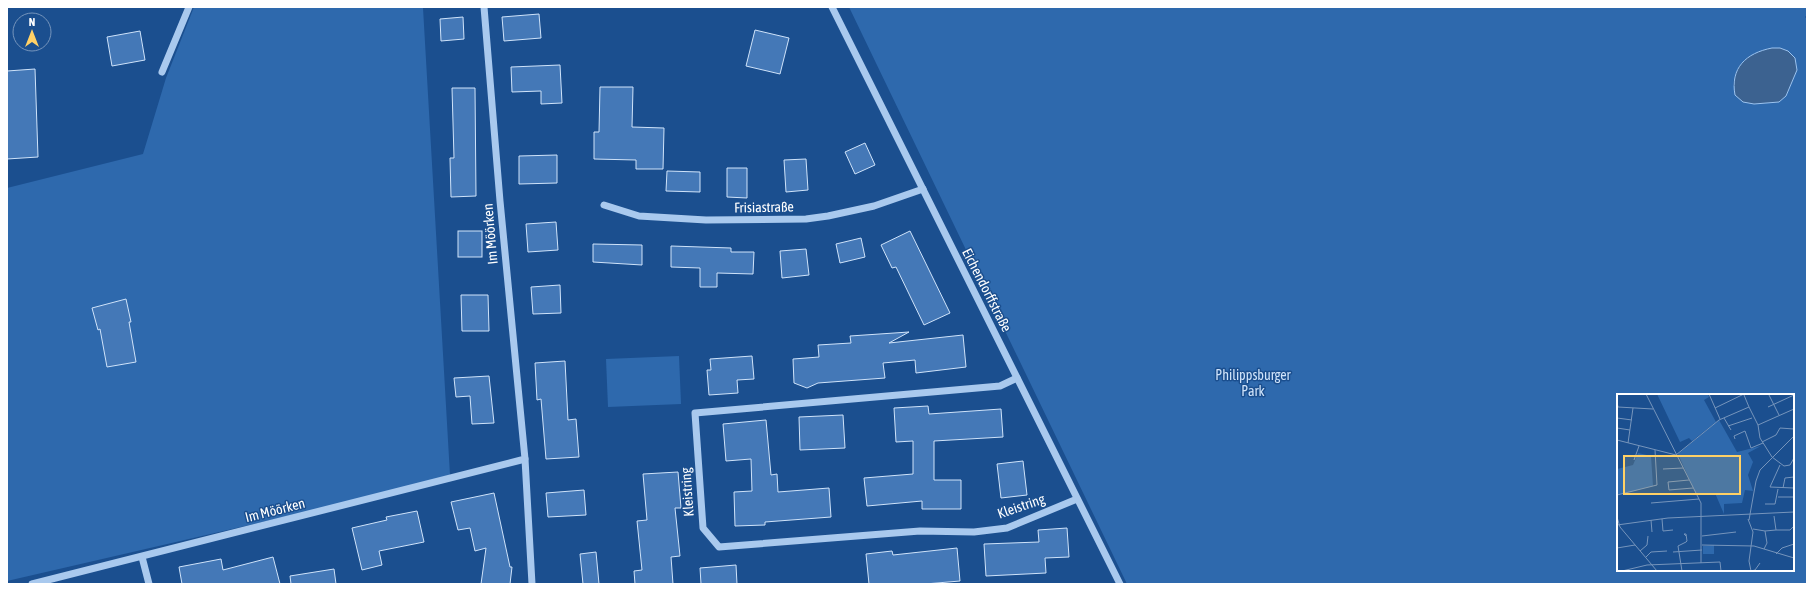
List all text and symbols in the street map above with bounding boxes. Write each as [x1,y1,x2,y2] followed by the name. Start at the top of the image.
[12,12,52,52] north arrow
[29,16,35,28] text: N
[734,198,794,216] street label: Frisiastraße
[479,203,501,265] street label: Im Möörken
[959,246,1015,334] street label: Eichendorffstraße
[1215,367,1292,399] park label: Philippsburger Park
[1617,394,1794,571] inset map
[677,467,697,517] street label: Kleistring
[995,490,1047,522] street label: Kleistring
[243,495,307,525] street label: Im Möörken

